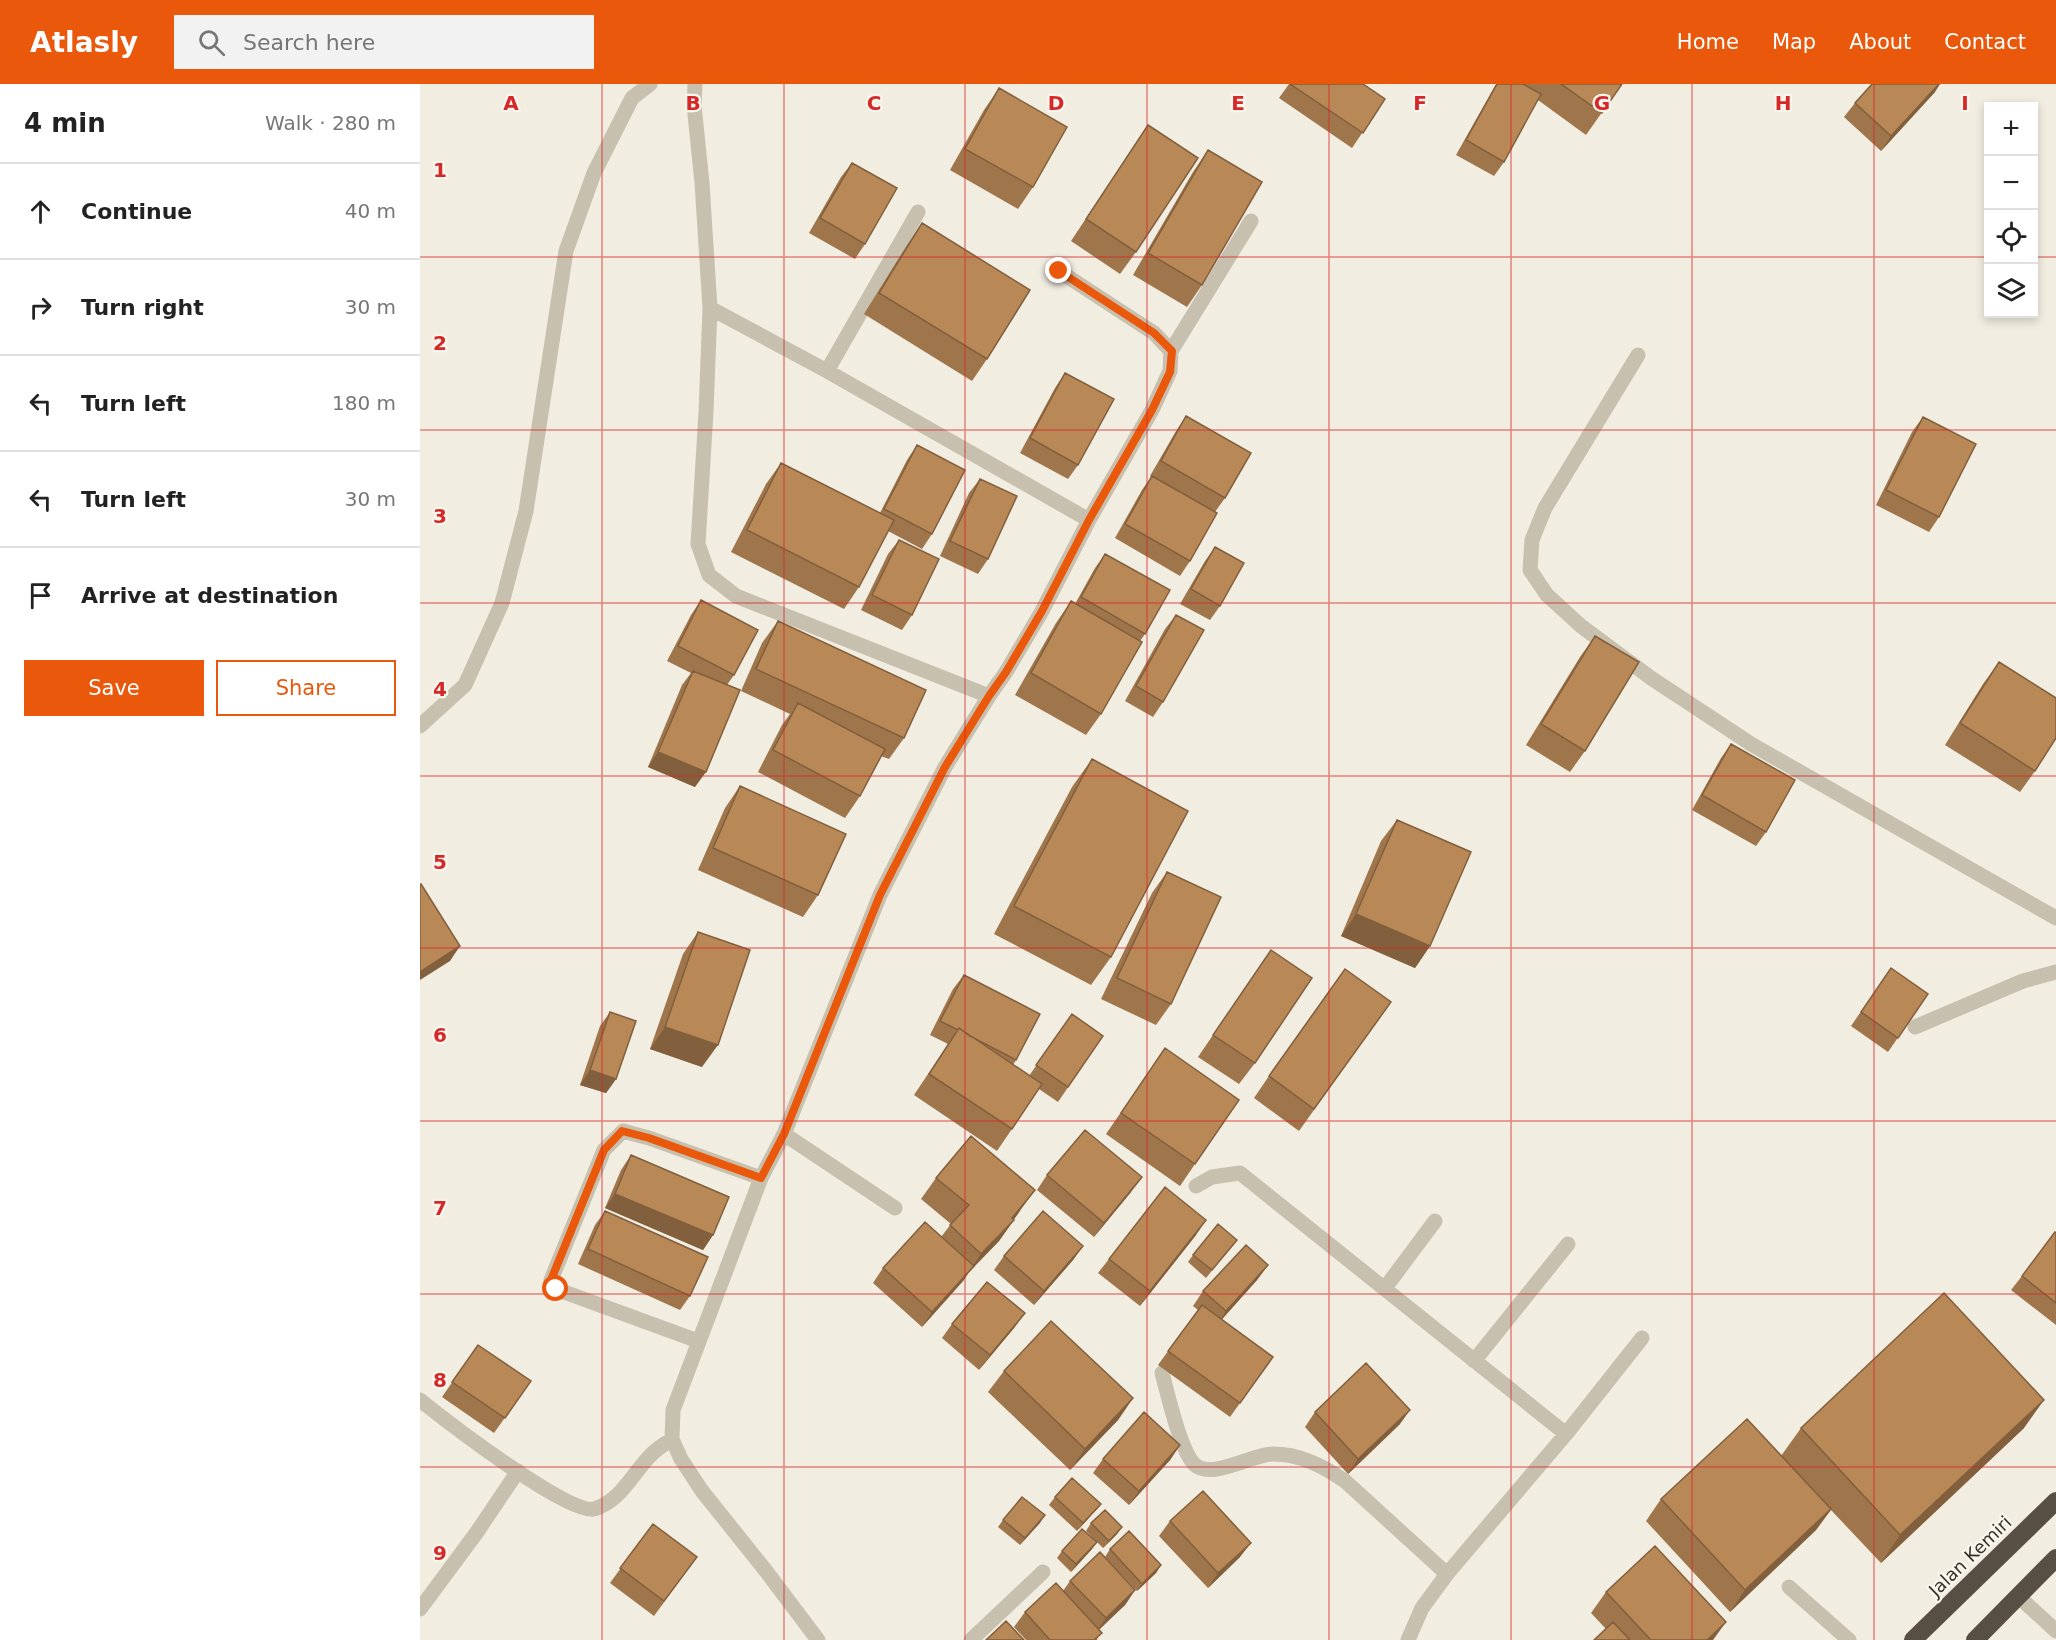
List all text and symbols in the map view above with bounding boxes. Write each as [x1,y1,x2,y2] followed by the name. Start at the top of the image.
[174,15,594,69] search box
[30,26,138,59] text: Atlasly
[195,26,228,59] icon: search
[243,30,375,55] text: Search here
[1677,30,1739,54] text: Home
[1772,30,1816,54] text: Map
[1849,30,1911,54] text: About
[1944,30,2026,54] text: Contact
[503,91,519,115] text: A
[685,91,701,115] text: B
[867,91,881,115] text: C
[1048,91,1064,115] text: D
[1231,91,1245,115] text: E
[1413,91,1427,115] text: F
[1594,91,1610,115] text: G
[1775,91,1791,115] text: H
[1961,91,1969,115] text: I
[1984,102,2038,318] map controls
[1984,102,2038,156] button: +
[24,108,106,138] text: 4 min
[265,111,396,135] text: Walk · 280 m
[1984,156,2038,210] button: −
[433,158,447,182] text: 1
[24,195,57,228] icon: ahead
[81,199,192,224] text: Continue
[345,199,396,223] text: 40 m
[1984,210,2038,264] button: locate
[1045,257,1071,283] route end
[1984,264,2038,318] button: layers
[24,291,57,324] icon: right
[81,295,204,320] text: Turn right
[345,295,396,319] text: 30 m
[433,331,447,355] text: 2
[24,387,57,420] icon: left
[81,391,186,416] text: Turn left
[332,391,396,415] text: 180 m
[24,483,57,516] icon: left
[81,487,186,512] text: Turn left
[345,487,396,511] text: 30 m
[433,504,447,528] text: 3
[24,579,57,612] icon: arrive
[81,583,338,608] text: Arrive at destination
[24,660,204,716] button: Save
[216,660,396,716] button: Share
[433,677,447,701] text: 4
[433,850,447,874] text: 5
[433,1023,447,1047] text: 6
[433,1196,447,1220] text: 7
[542,1275,568,1301] route start
[433,1368,447,1392] text: 8
[1924,1511,2016,1601] street label: Jalan Kemiri
[433,1541,447,1565] text: 9

